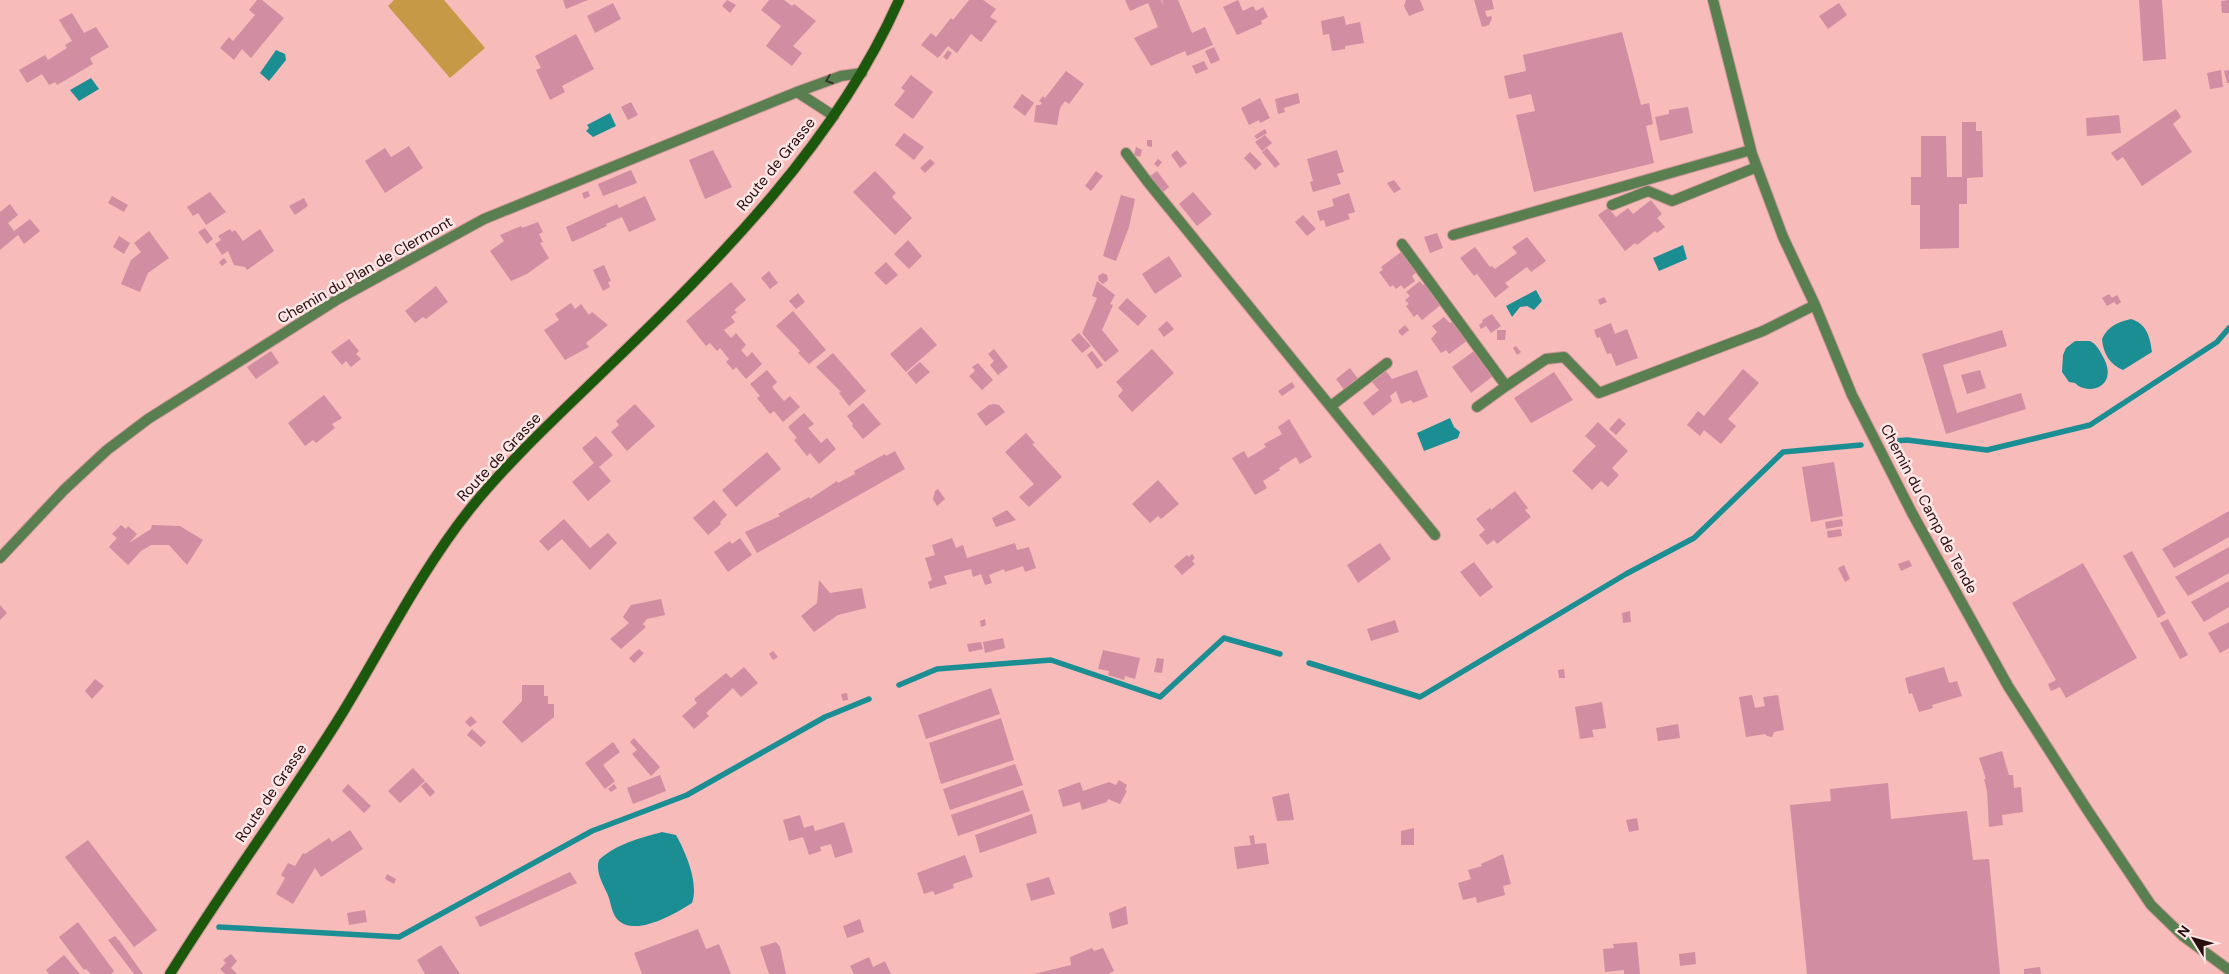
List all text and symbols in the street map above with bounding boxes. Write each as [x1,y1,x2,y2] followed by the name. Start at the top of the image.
[825,74,833,84] one-way arrow
[732,113,820,215] street label: Route de Grasse
[274,212,456,328] street label: Chemin du Plan de Clermont
[453,408,545,506] street label: Route de Grasse
[1876,421,1982,597] street label: Chemin du Camp de Tende
[231,740,311,846] street label: Route de Grasse
[2169,914,2219,964] north arrow
[2173,922,2194,941] text: N

